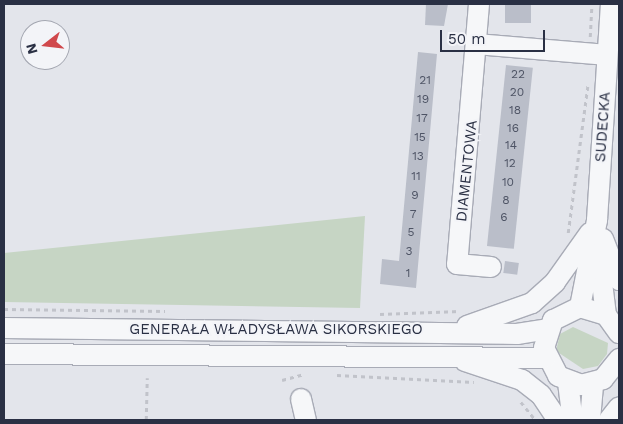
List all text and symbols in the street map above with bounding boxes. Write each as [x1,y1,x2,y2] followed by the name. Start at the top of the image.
[20,20,70,70] north arrow
[443,20,548,52] scale bar
[448,30,485,48] text: 50 m
[22,42,41,56] text: N
[511,68,525,82] house number: 22
[419,74,431,88] house number: 21
[510,86,524,100] house number: 20
[592,91,614,163] street label: SUDECKA
[417,93,429,107] house number: 19
[509,104,521,118] house number: 18
[416,112,428,126] house number: 17
[453,119,481,223] street label: DIAMENTOWA
[507,122,519,136] house number: 16
[414,131,426,145] house number: 15
[505,139,517,153] house number: 14
[412,150,424,164] house number: 13
[504,157,516,171] house number: 12
[411,170,421,184] house number: 11
[502,176,514,190] house number: 10
[411,189,419,203] house number: 9
[502,194,510,208] house number: 8
[410,208,416,222] house number: 7
[500,211,508,225] house number: 6
[408,226,414,240] house number: 5
[406,245,412,259] house number: 3
[406,267,410,281] house number: 1
[129,321,423,339] street label: GENERAŁA WŁADYSŁAWA SIKORSKIEGO

